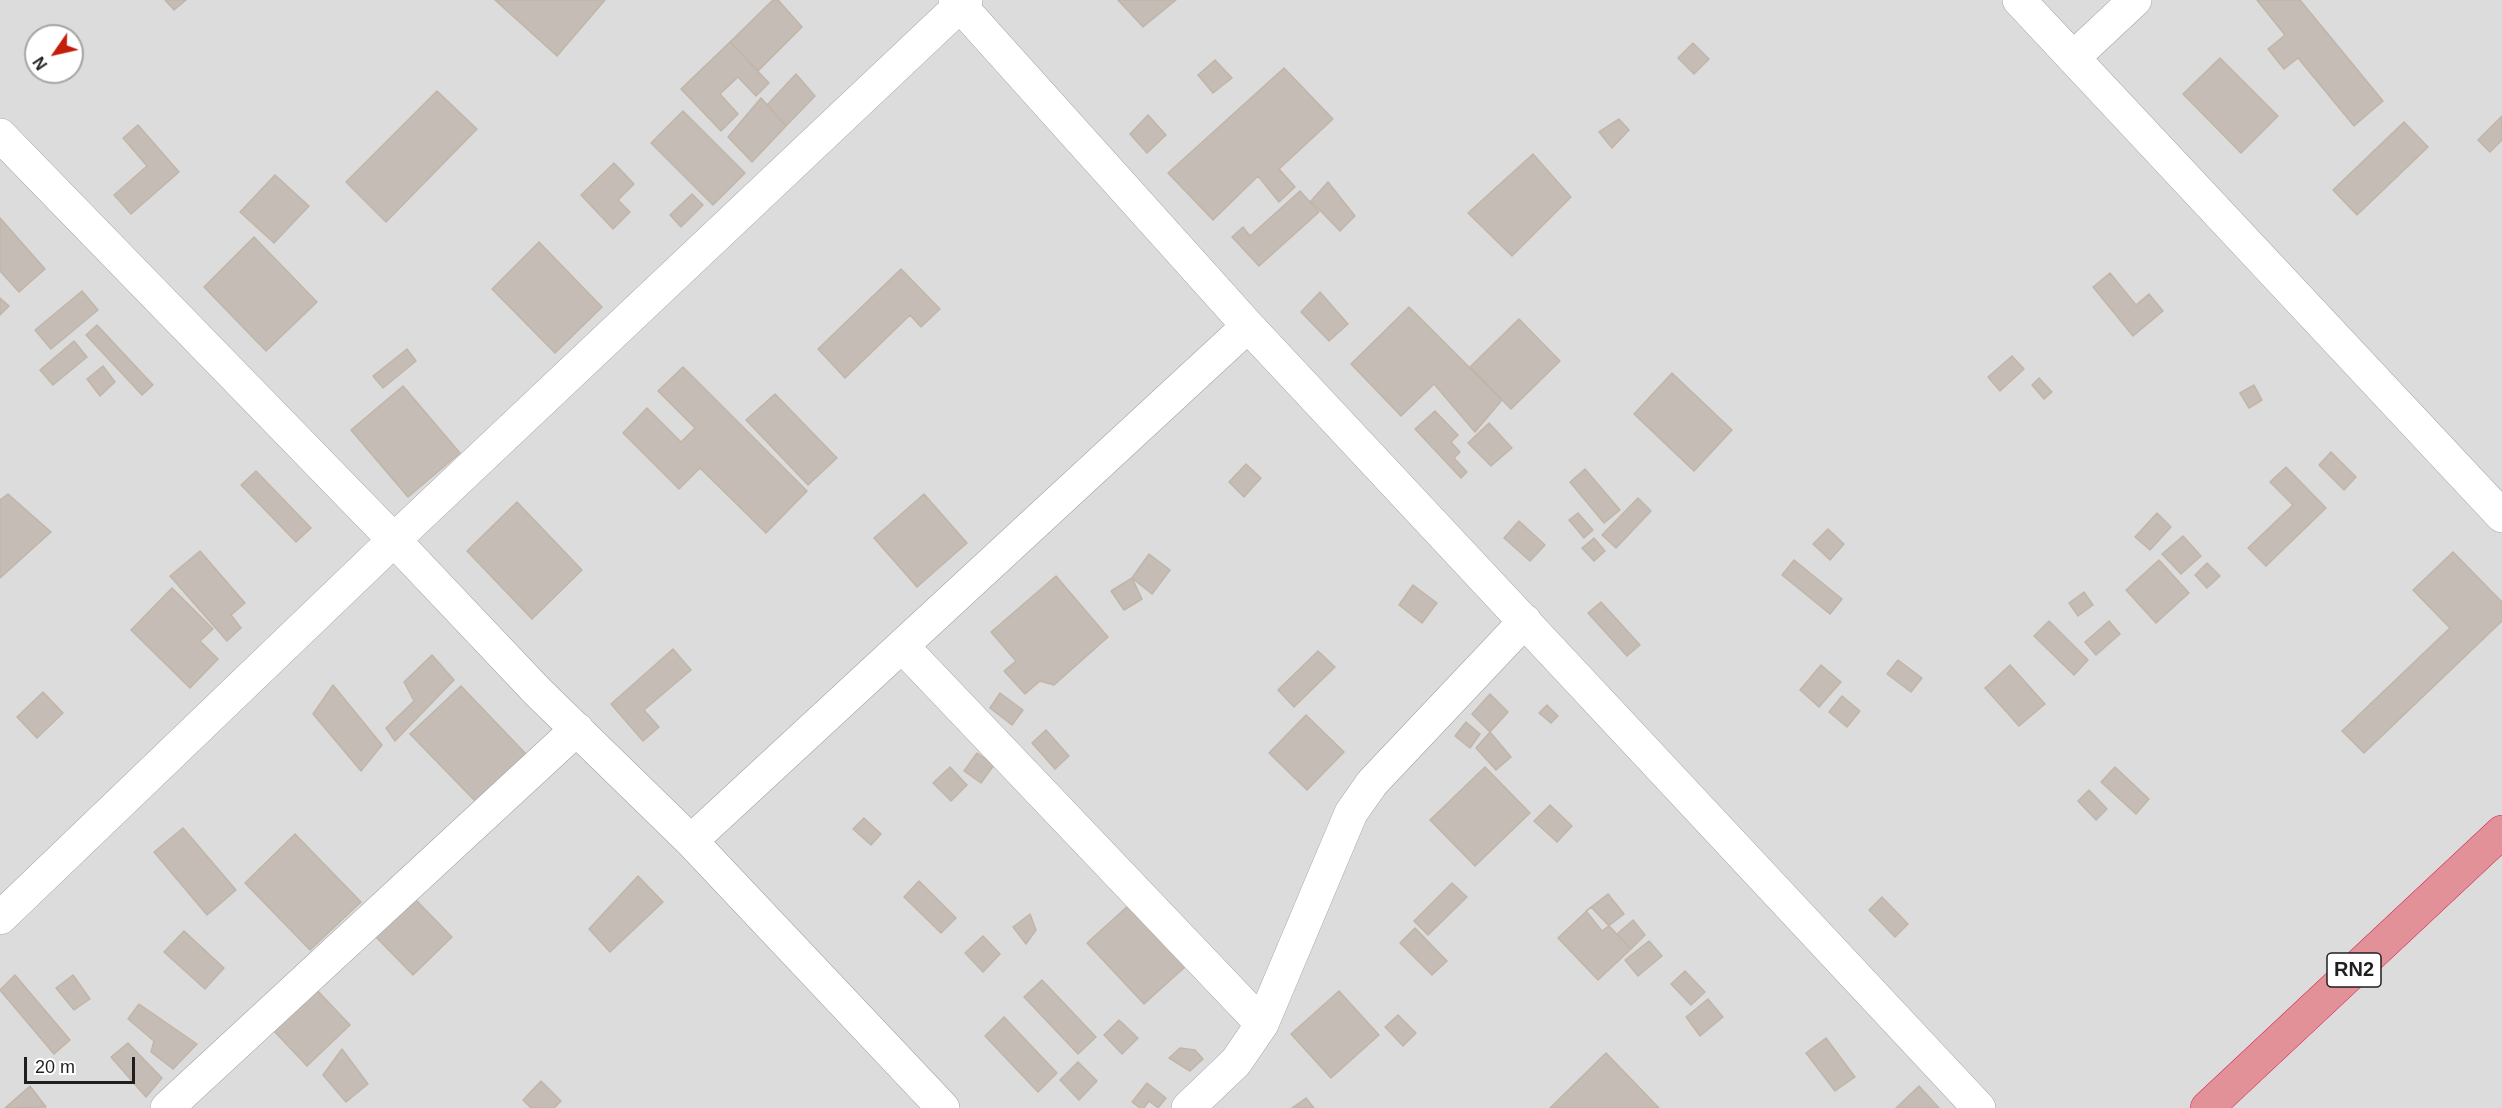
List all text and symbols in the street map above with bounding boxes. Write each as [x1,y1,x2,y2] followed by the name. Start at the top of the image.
[24,24,84,84] north arrow
[30,54,51,73] text: N
[2327,953,2381,987] road number: RN2
[27,1045,138,1083] scale bar
[35,1057,75,1077] text: 20 m

